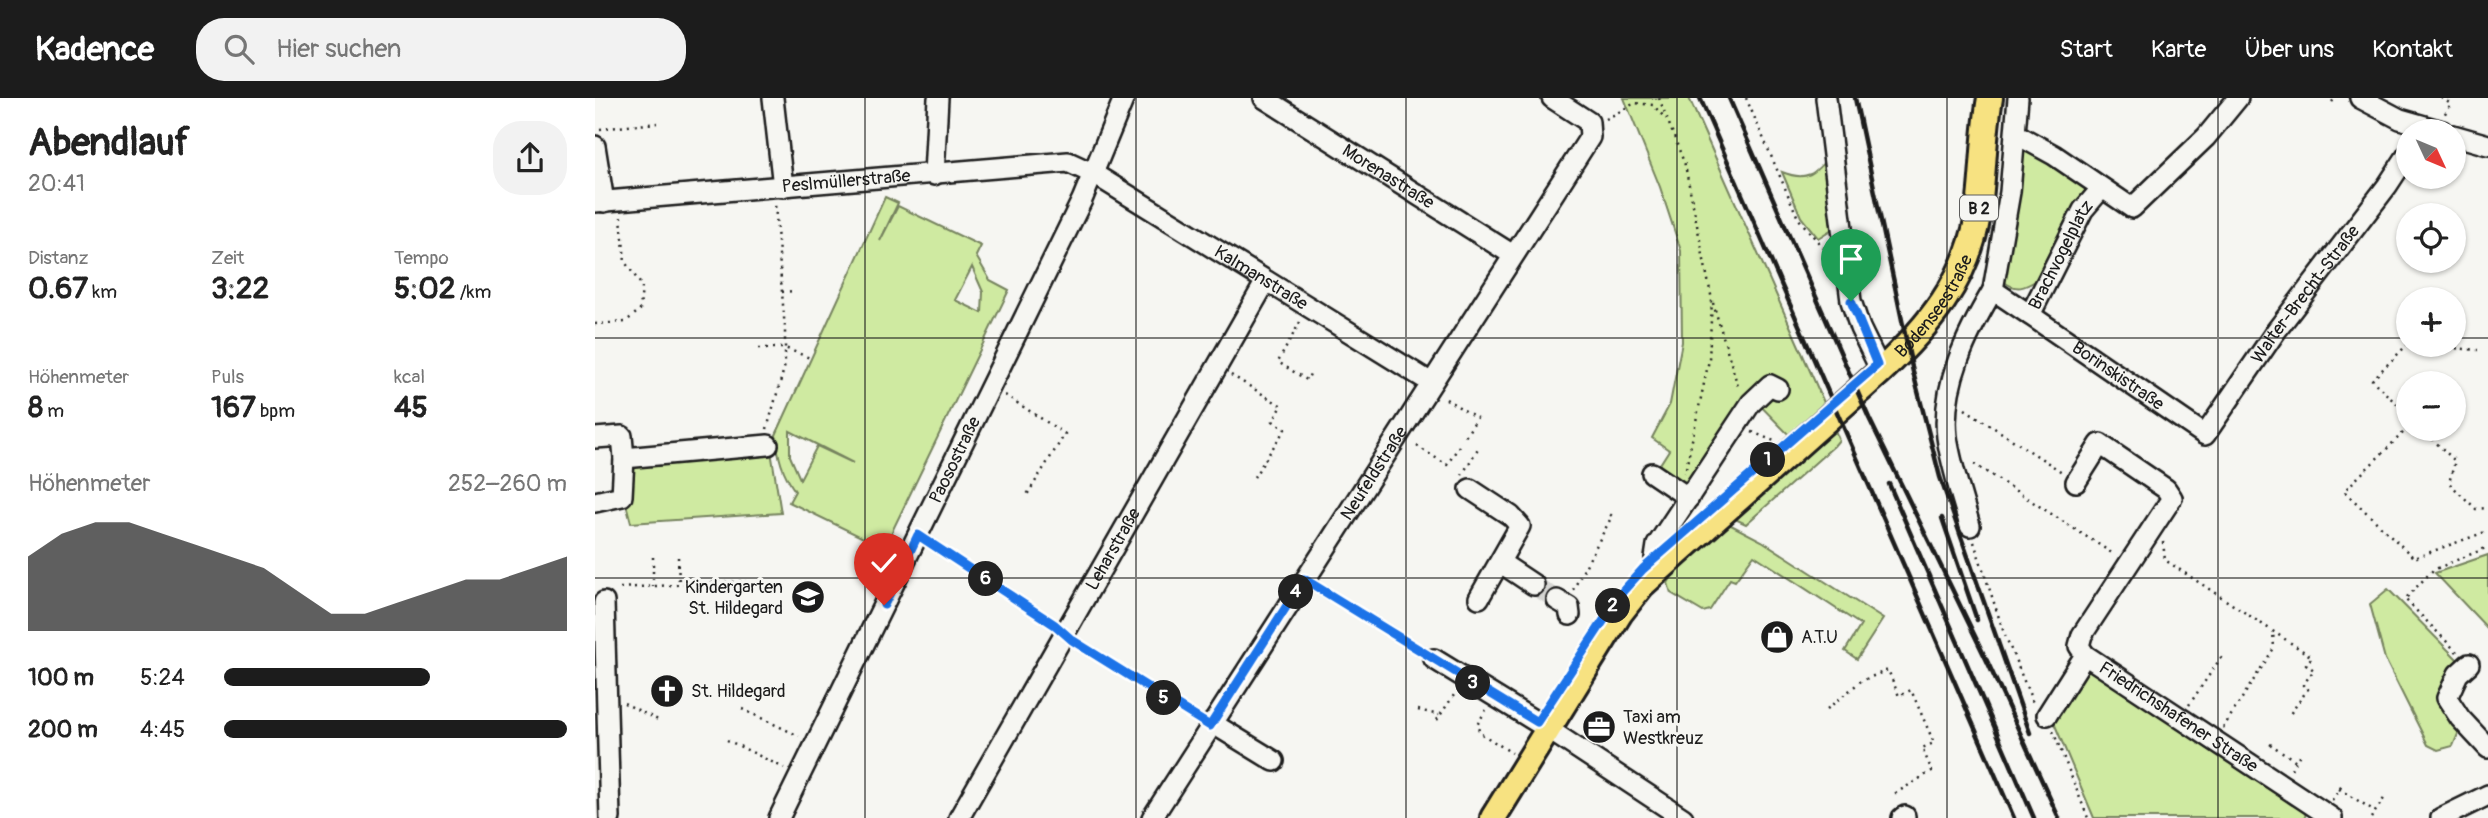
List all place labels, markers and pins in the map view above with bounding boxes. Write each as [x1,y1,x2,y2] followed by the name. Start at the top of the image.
[1821,229,1881,301] pin
[1751,442,1785,478] pin: 1
[854,533,914,605] pin
[969,561,1003,596] pin: 6
[1279,574,1313,610] pin: 4
[685,576,783,620] place label: Kindergarten St. Hildegard
[789,578,827,616] school or university icon: Kindergarten St. Hildegard
[1595,588,1631,624] pin: 2
[1758,618,1796,656] shop icon: A.T.U
[1801,626,1838,649] place label: A.T.U
[1455,666,1491,700] pin: 3
[648,672,686,710] church icon: St. Hildegard
[691,680,786,703] place label: St. Hildegard
[1147,680,1181,716] pin: 5
[1623,706,1703,750] place label: Taxi am Westkreuz
[1580,708,1618,746] office icon: Taxi am Westkreuz

